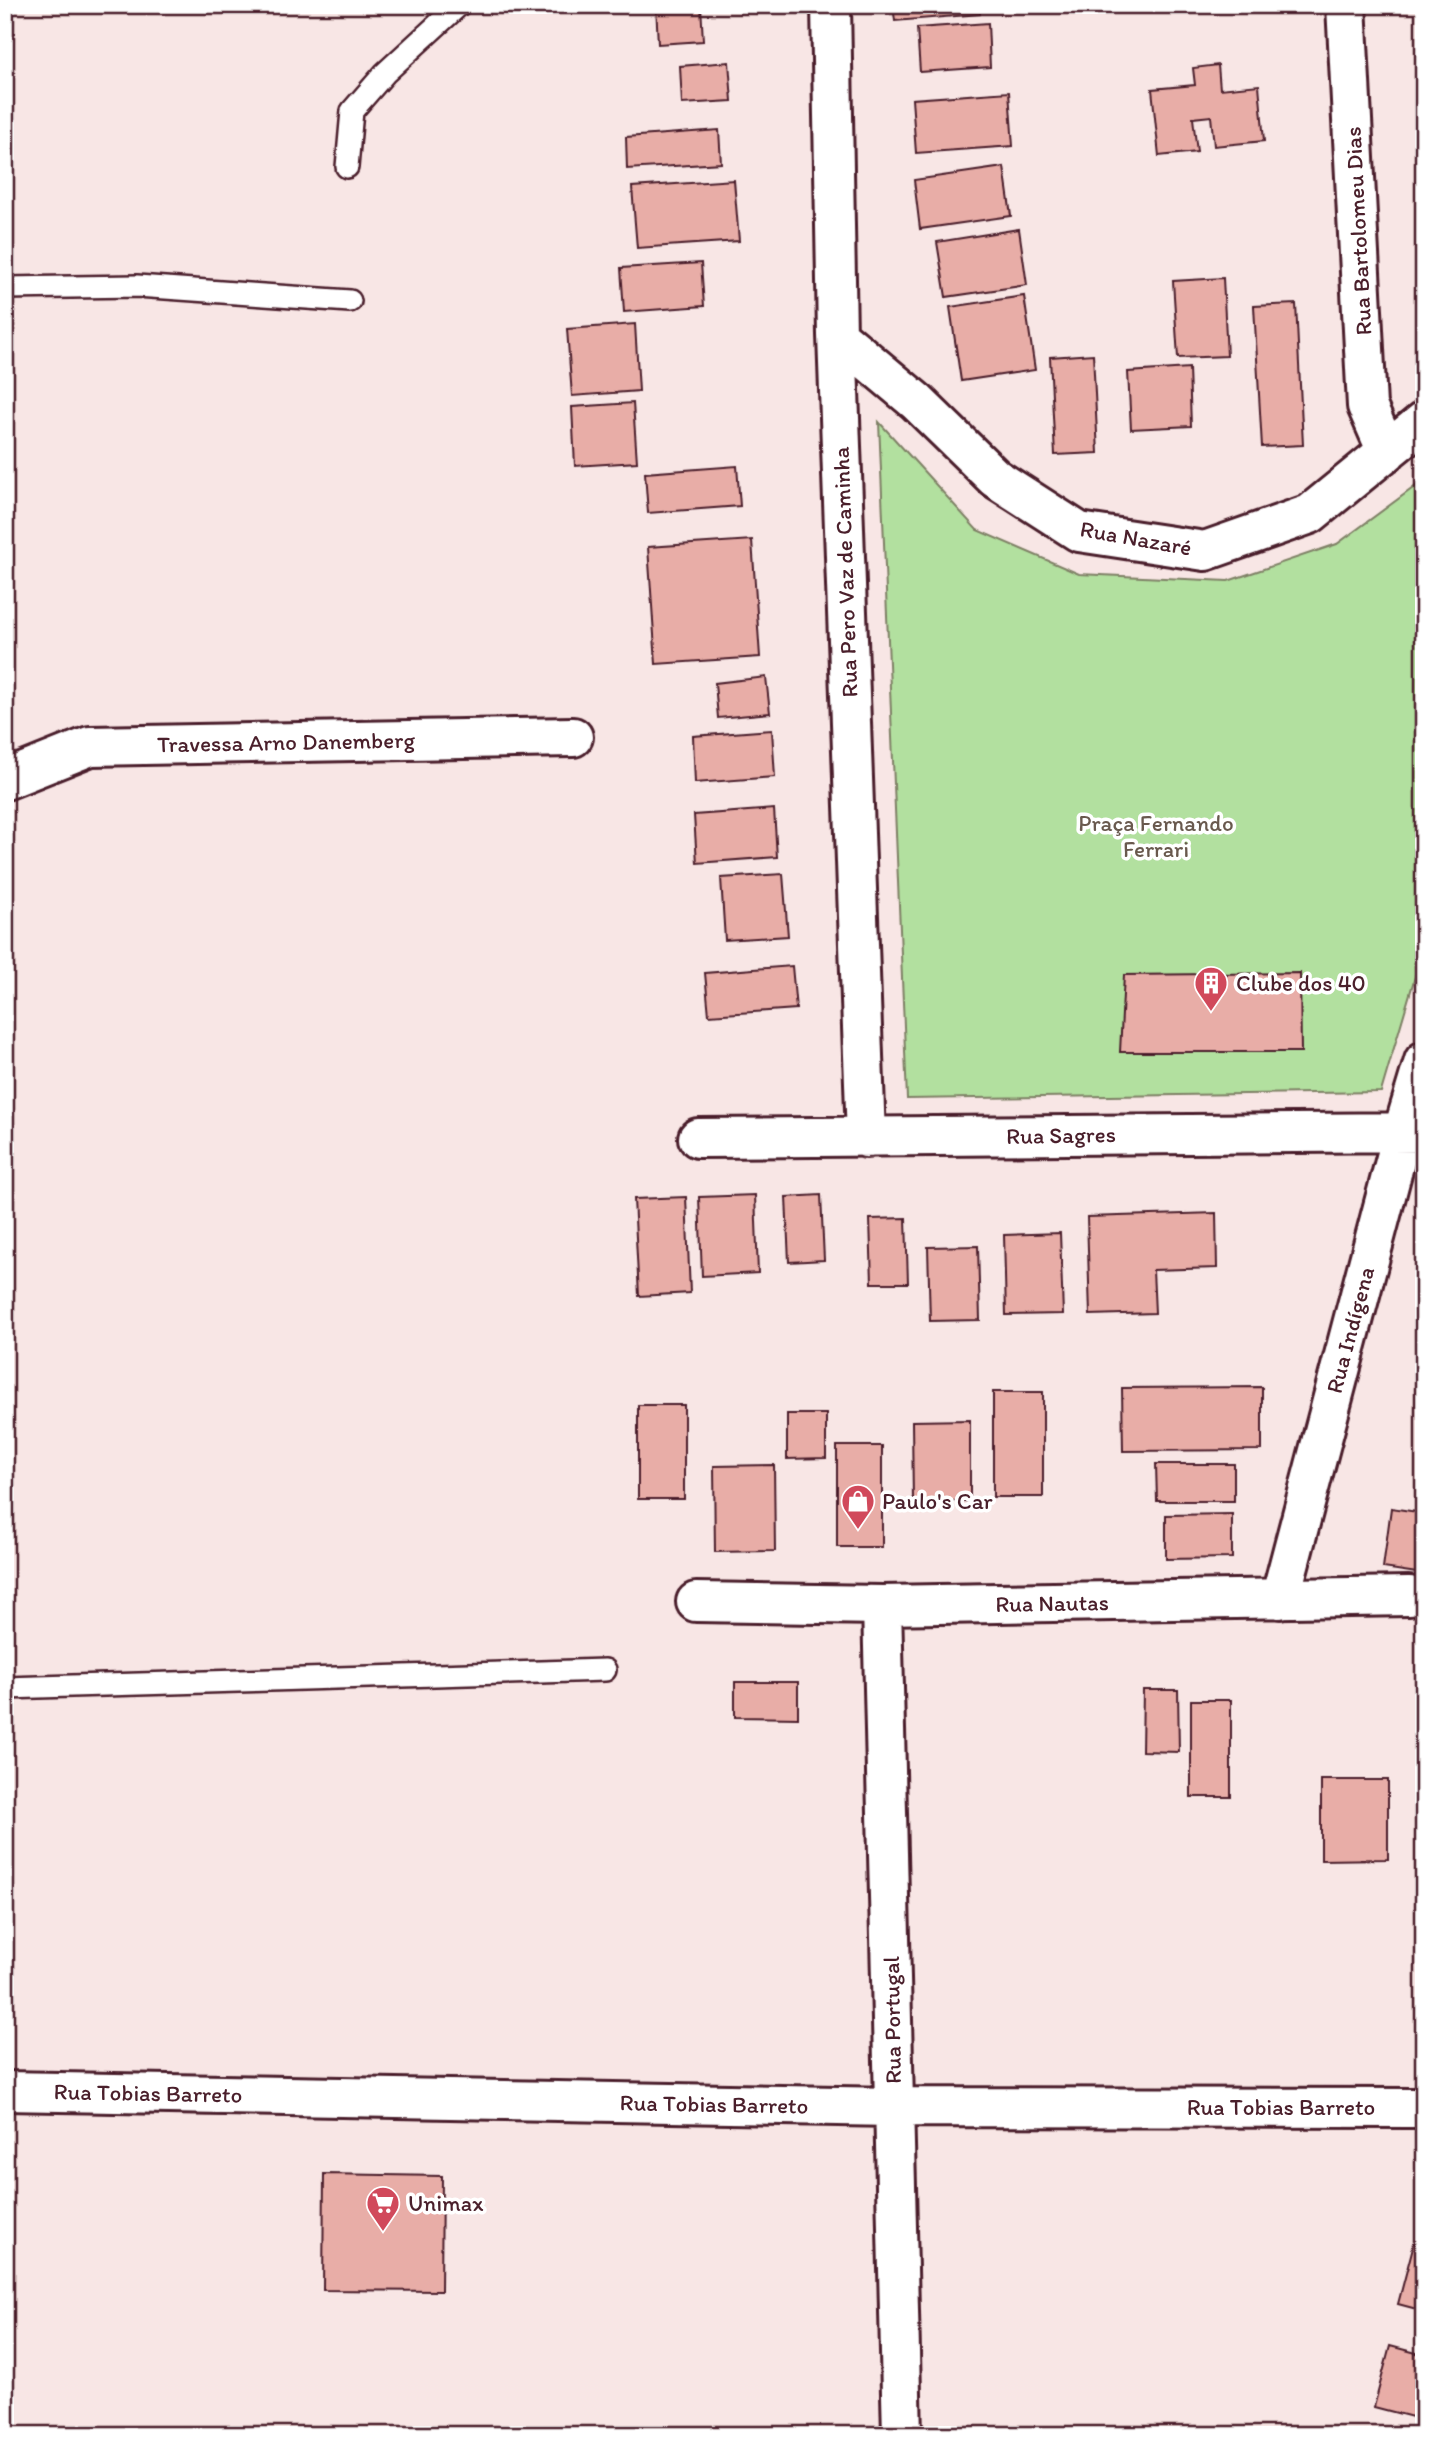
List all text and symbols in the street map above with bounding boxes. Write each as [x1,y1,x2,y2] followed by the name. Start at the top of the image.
[1339,126,1377,336] street label: Rua Bartolomeu Dias
[827,446,863,698] street label: Rua Pero Vaz de Caminha
[1078,514,1194,562] street label: Rua Nazaré
[157,726,416,758] street label: Travessa Arno Danemberg
[1078,809,1234,863] park label: Praça Fernando Ferrari
[1192,964,1230,1013] building icon: Clube dos 40
[1236,969,1366,997] place label: Clube dos 40
[1006,1120,1116,1150] street label: Rua Sagres
[1320,1264,1380,1396] street label: Rua Indígena
[839,1482,877,1531] shop icon: Paulo's Car
[882,1487,993,1515] place label: Paulo's Car
[995,1588,1109,1618] street label: Rua Nautas
[877,1955,907,2084] street label: Rua Portugal
[53,2077,243,2109] street label: Rua Tobias Barreto
[619,2088,809,2120] street label: Rua Tobias Barreto
[1187,2093,1375,2121] street label: Rua Tobias Barreto
[364,2184,402,2233] supermarket icon: Unimax
[408,2189,484,2217] place label: Unimax

